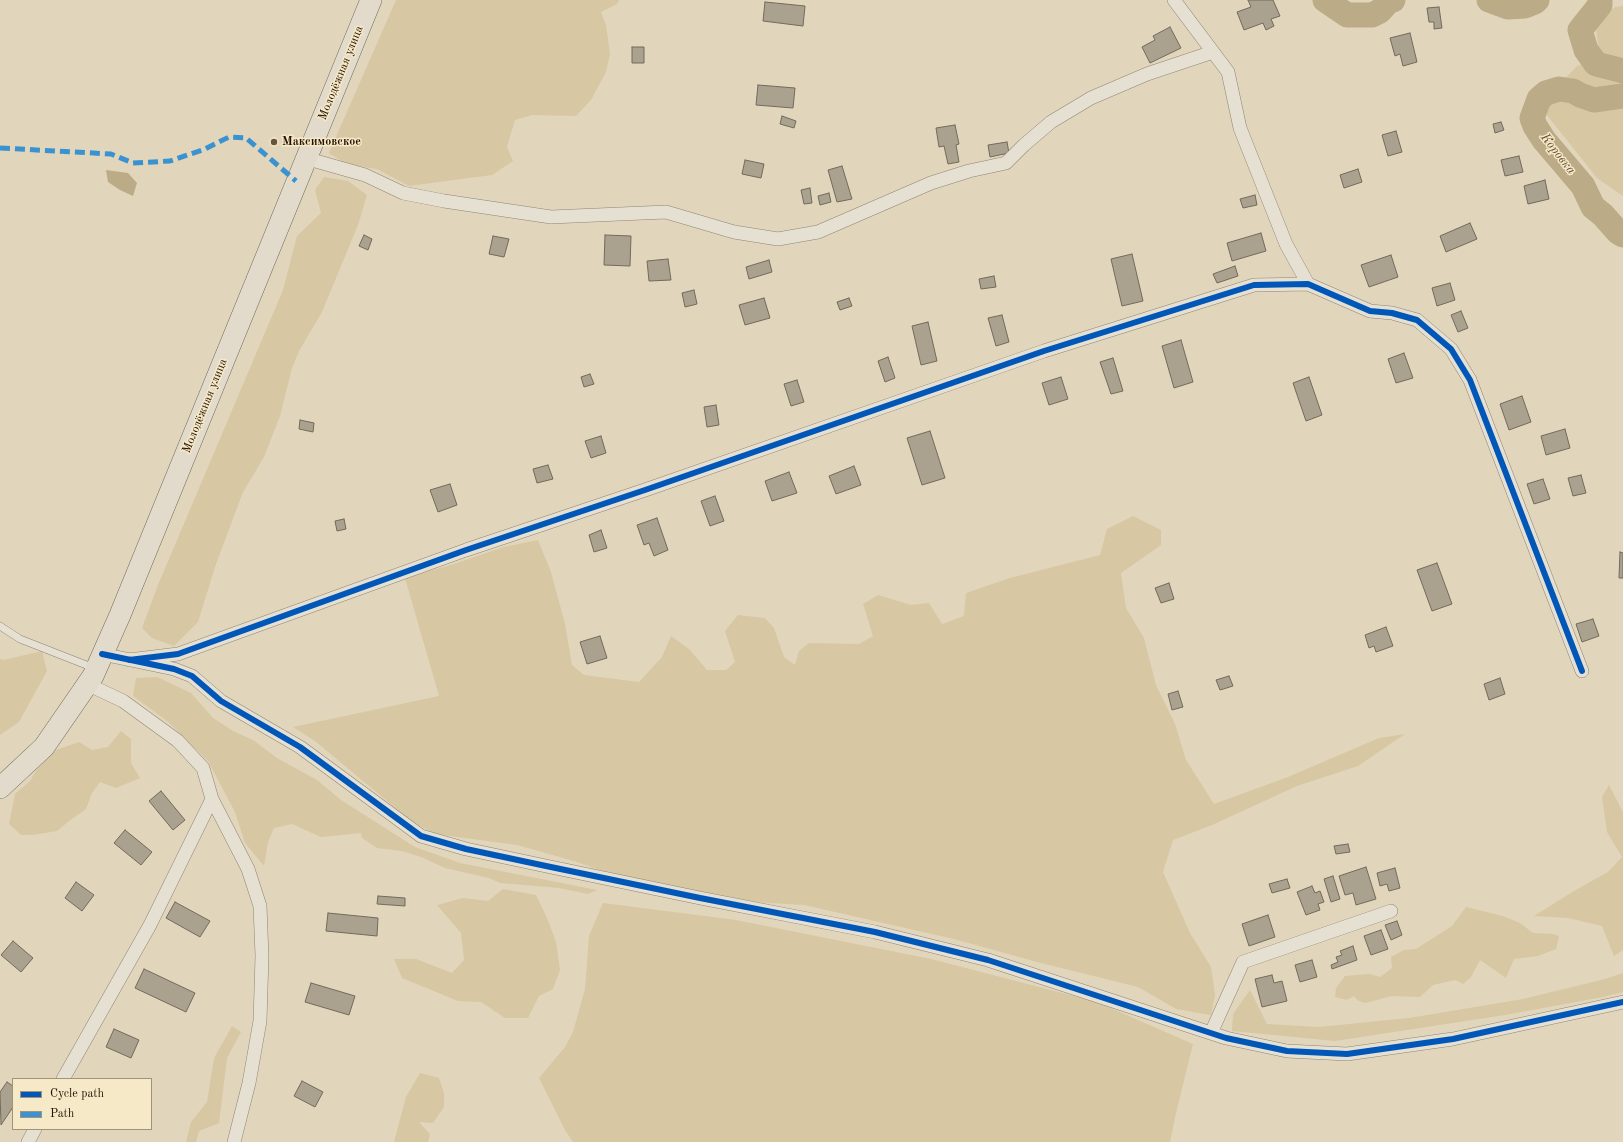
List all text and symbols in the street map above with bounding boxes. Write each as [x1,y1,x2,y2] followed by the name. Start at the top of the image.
[316,24,366,122] street label: Молодёжная улица
[1537,130,1579,178] water label: Коровка
[282,135,361,149] place label: Максимовское
[269,137,279,147] marker: Максимовское
[180,357,230,455] street label: Молодёжная улица
[12,1078,152,1130] legend
[50,1088,104,1100] text: Cycle path
[50,1108,74,1120] text: Path

